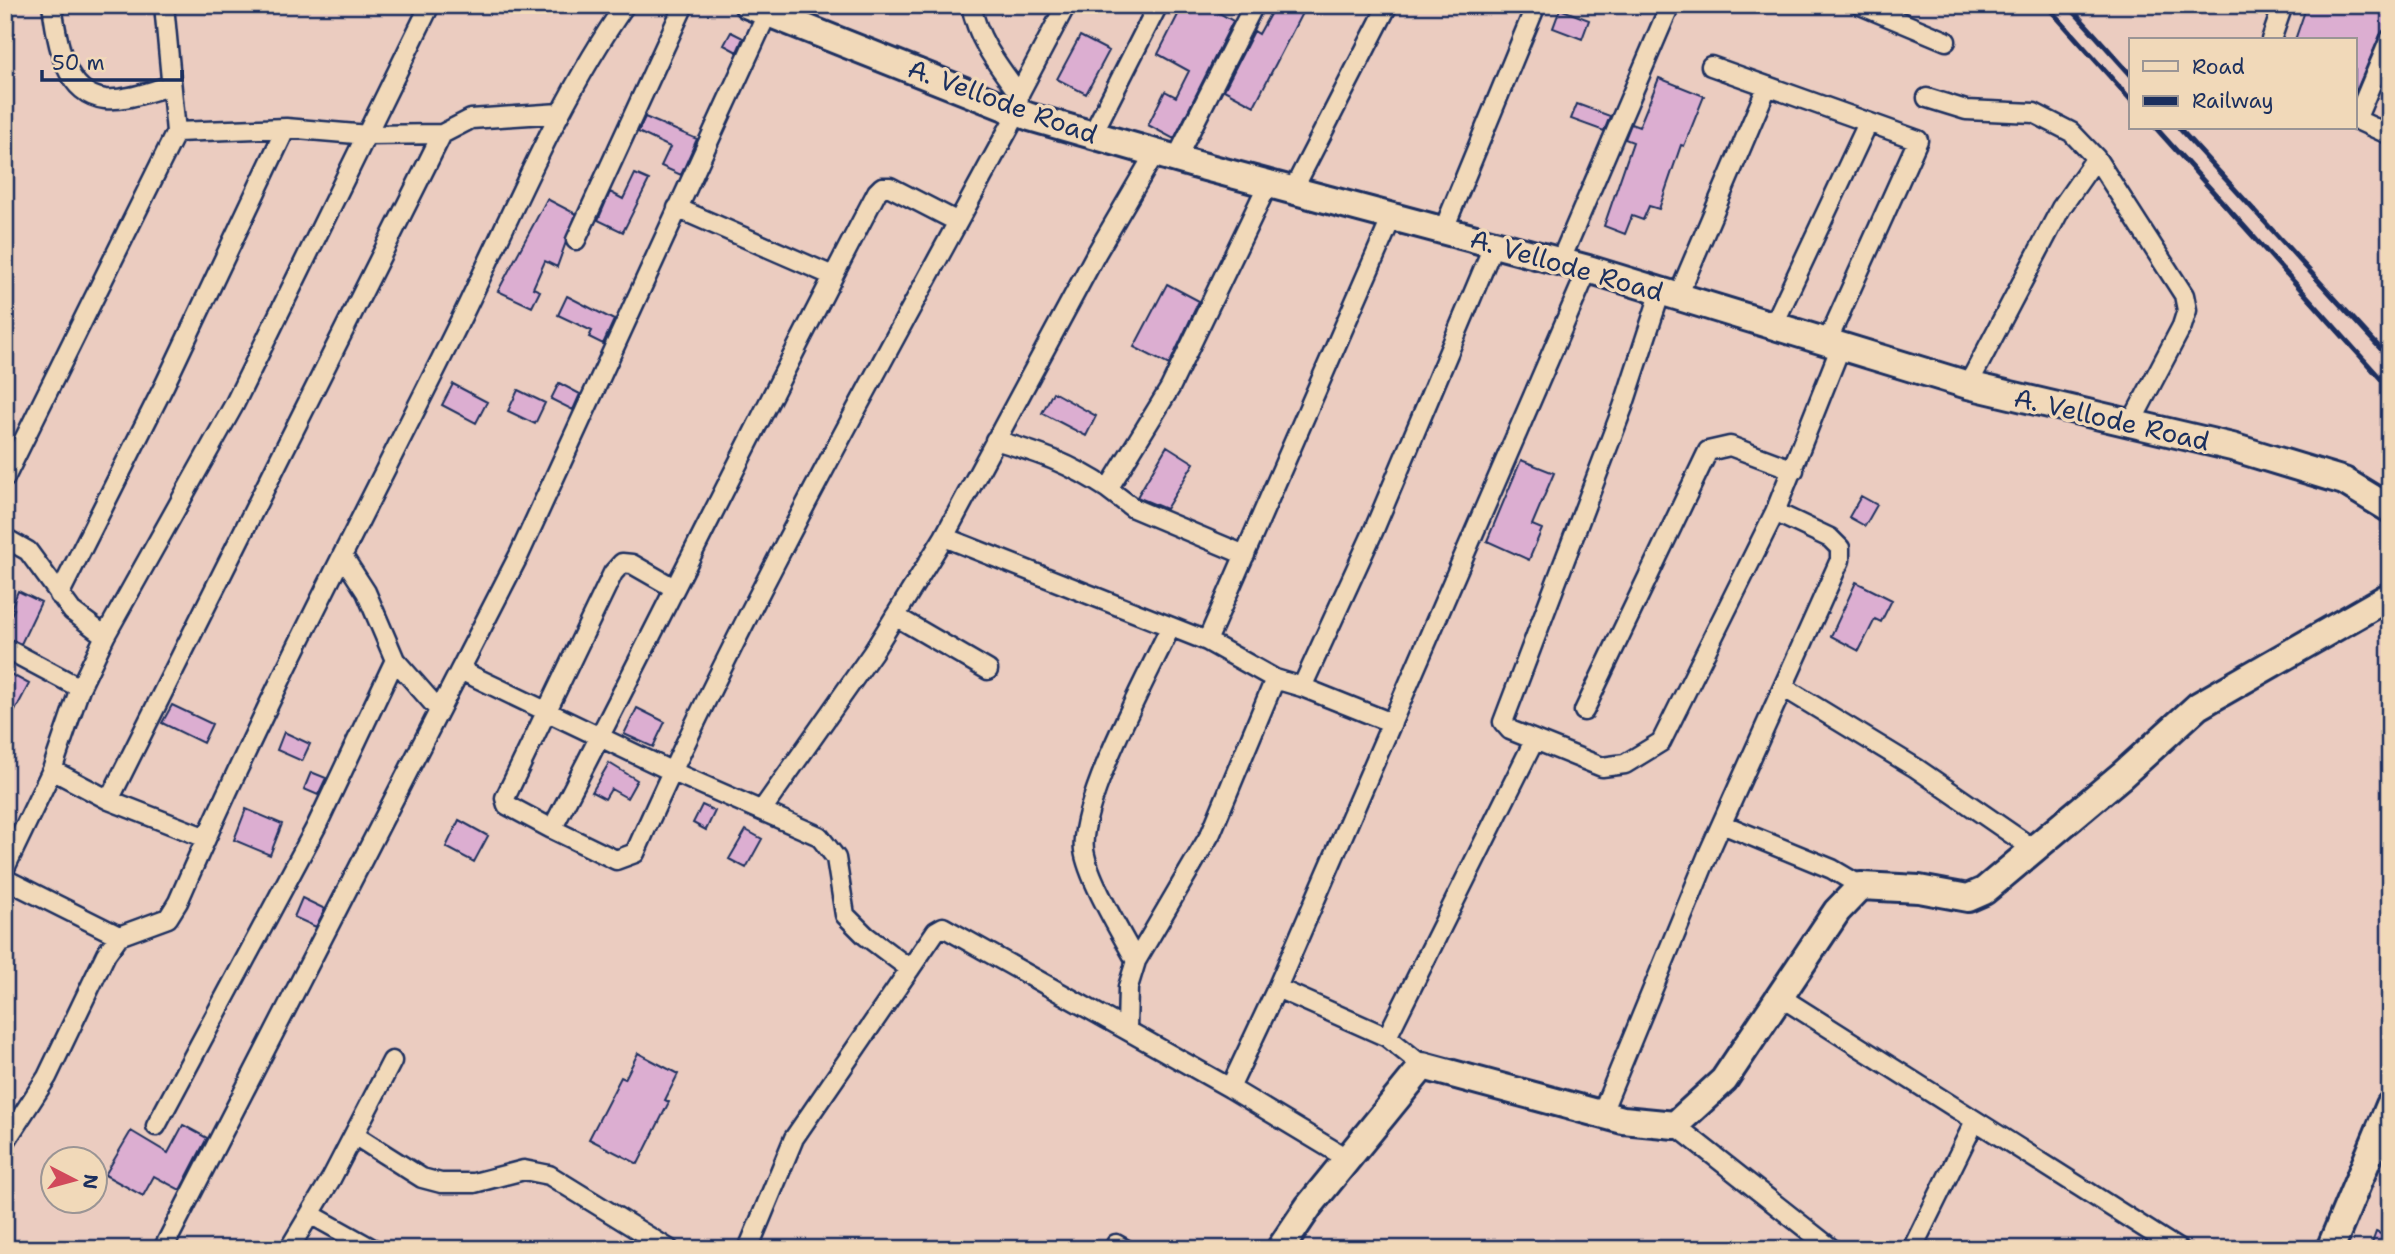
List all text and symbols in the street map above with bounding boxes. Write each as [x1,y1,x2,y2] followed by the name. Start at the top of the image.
[42,38,182,82] scale bar
[2129,38,2356,130] legend
[52,49,105,77] text: 50 m
[903,50,1103,152] street label: A. Vellode Road
[2192,53,2245,81] text: Road
[2192,87,2274,115] text: Railway
[1466,221,1668,309] street label: A. Vellode Road
[2011,379,2213,459] street label: A. Vellode Road
[38,1146,108,1216] north arrow
[77,1173,104,1191] text: N

